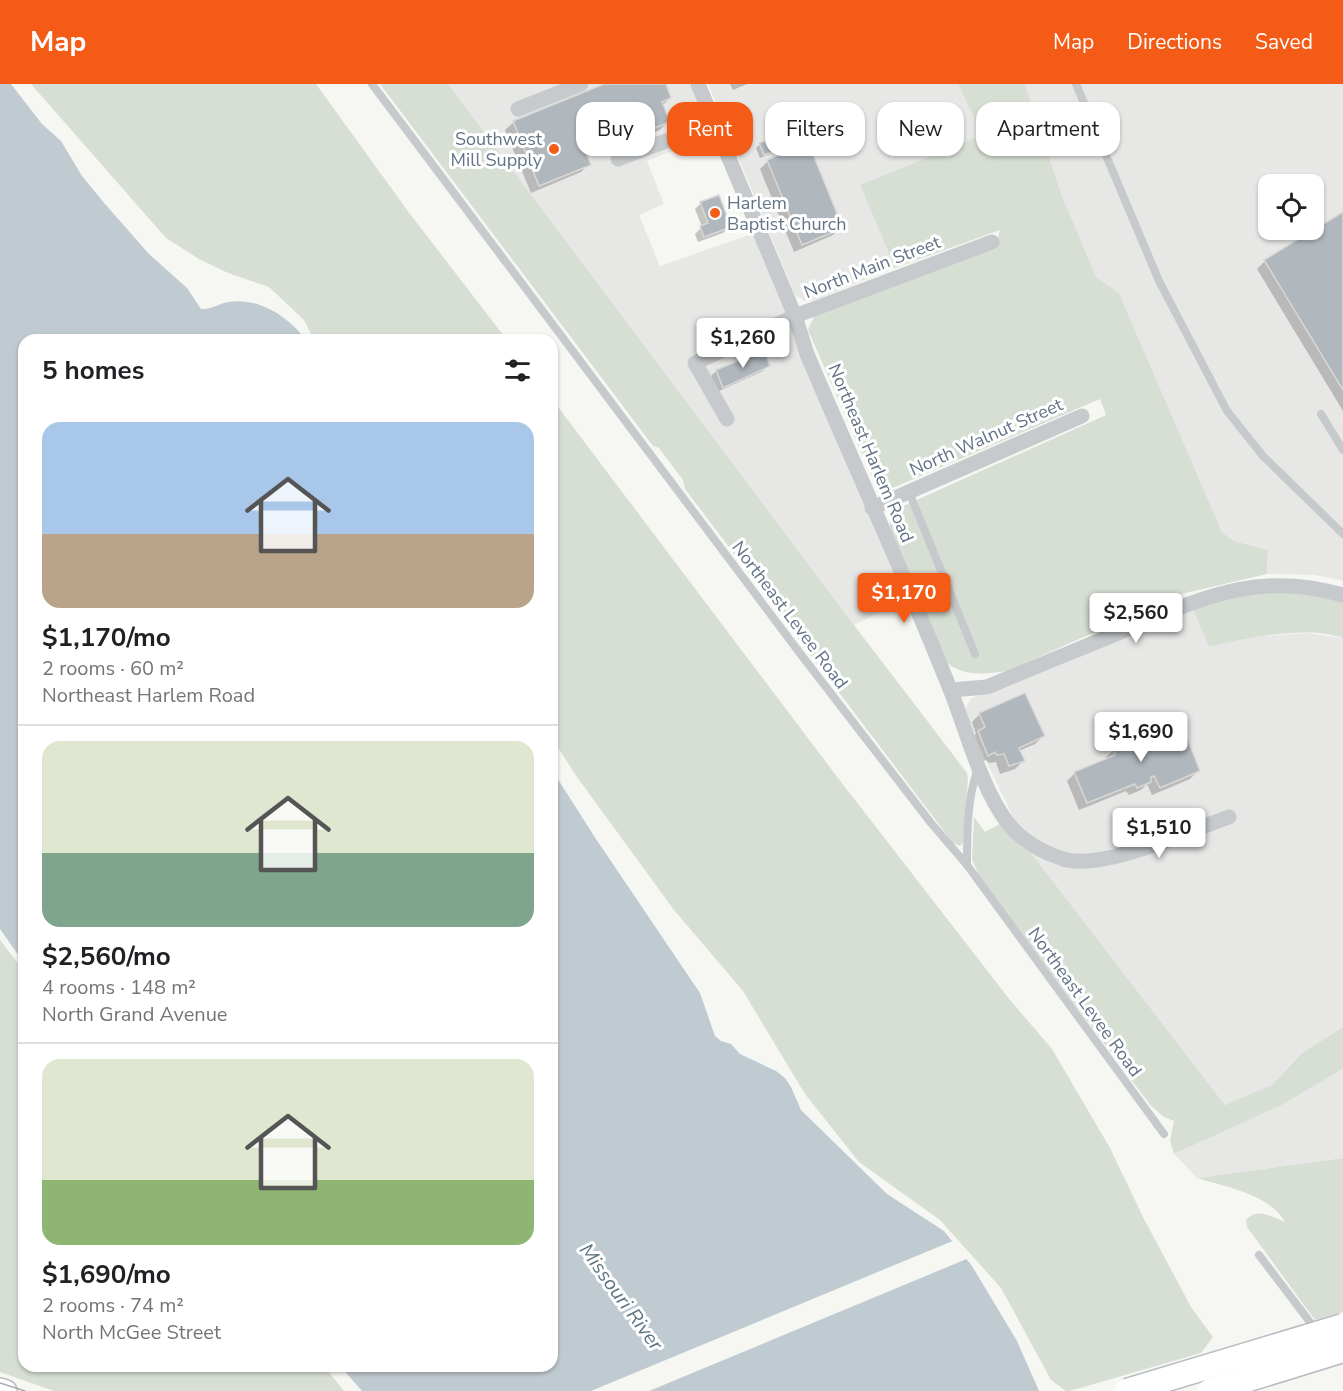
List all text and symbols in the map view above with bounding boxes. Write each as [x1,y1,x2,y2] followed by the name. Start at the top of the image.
[30,23,86,61] text: Map
[1053,28,1094,56] text: Map
[1127,28,1222,56] text: Directions
[1255,28,1313,56] text: Saved
[576,102,655,156] chip: Buy
[667,102,753,156] chip: Rent
[765,102,865,156] chip: Filters
[877,102,964,156] chip: New
[976,102,1120,156] chip: Apartment
[451,127,543,172] place label: Southwest Mill Supply
[547,142,561,156] marker: Southwest Mill Supply
[1258,174,1324,240] map controls
[1258,174,1324,240] button: locate
[727,191,846,236] place label: Harlem Baptist Church
[708,206,722,220] marker: Harlem Baptist Church
[800,230,944,304] street label: North Main Street
[694,318,792,369] pin: $1,260
[711,324,775,351] text: $1,260
[42,353,144,388] text: 5 homes
[501,354,534,387] icon: filters
[822,360,920,546] street label: Northeast Harlem Road
[906,392,1067,482] street label: North Walnut Street
[234,461,342,569] icon: home
[726,536,854,694] street label: Northeast Levee Road
[855,573,953,624] pin: $1,170
[872,579,936,606] text: $1,170
[1087,593,1185,644] pin: $2,560
[1104,599,1168,626] text: $2,560
[42,620,171,655] text: $1,170/mo
[42,655,184,682] text: 2 rooms · 60 m²
[42,682,255,709] text: Northeast Harlem Road
[1092,712,1190,763] pin: $1,690
[1109,718,1173,745] text: $1,690
[234,780,342,888] icon: home
[1110,808,1208,859] pin: $1,510
[1127,814,1191,841] text: $1,510
[1023,922,1147,1082] street label: Northeast Levee Road
[42,939,171,974] text: $2,560/mo
[42,974,196,1001] text: 4 rooms · 148 m²
[42,1001,228,1028] text: North Grand Avenue
[234,1098,342,1206] icon: home
[573,1238,670,1357] water label: Missouri River
[42,1257,171,1292] text: $1,690/mo
[42,1292,184,1319] text: 2 rooms · 74 m²
[42,1319,221,1346] text: North McGee Street

